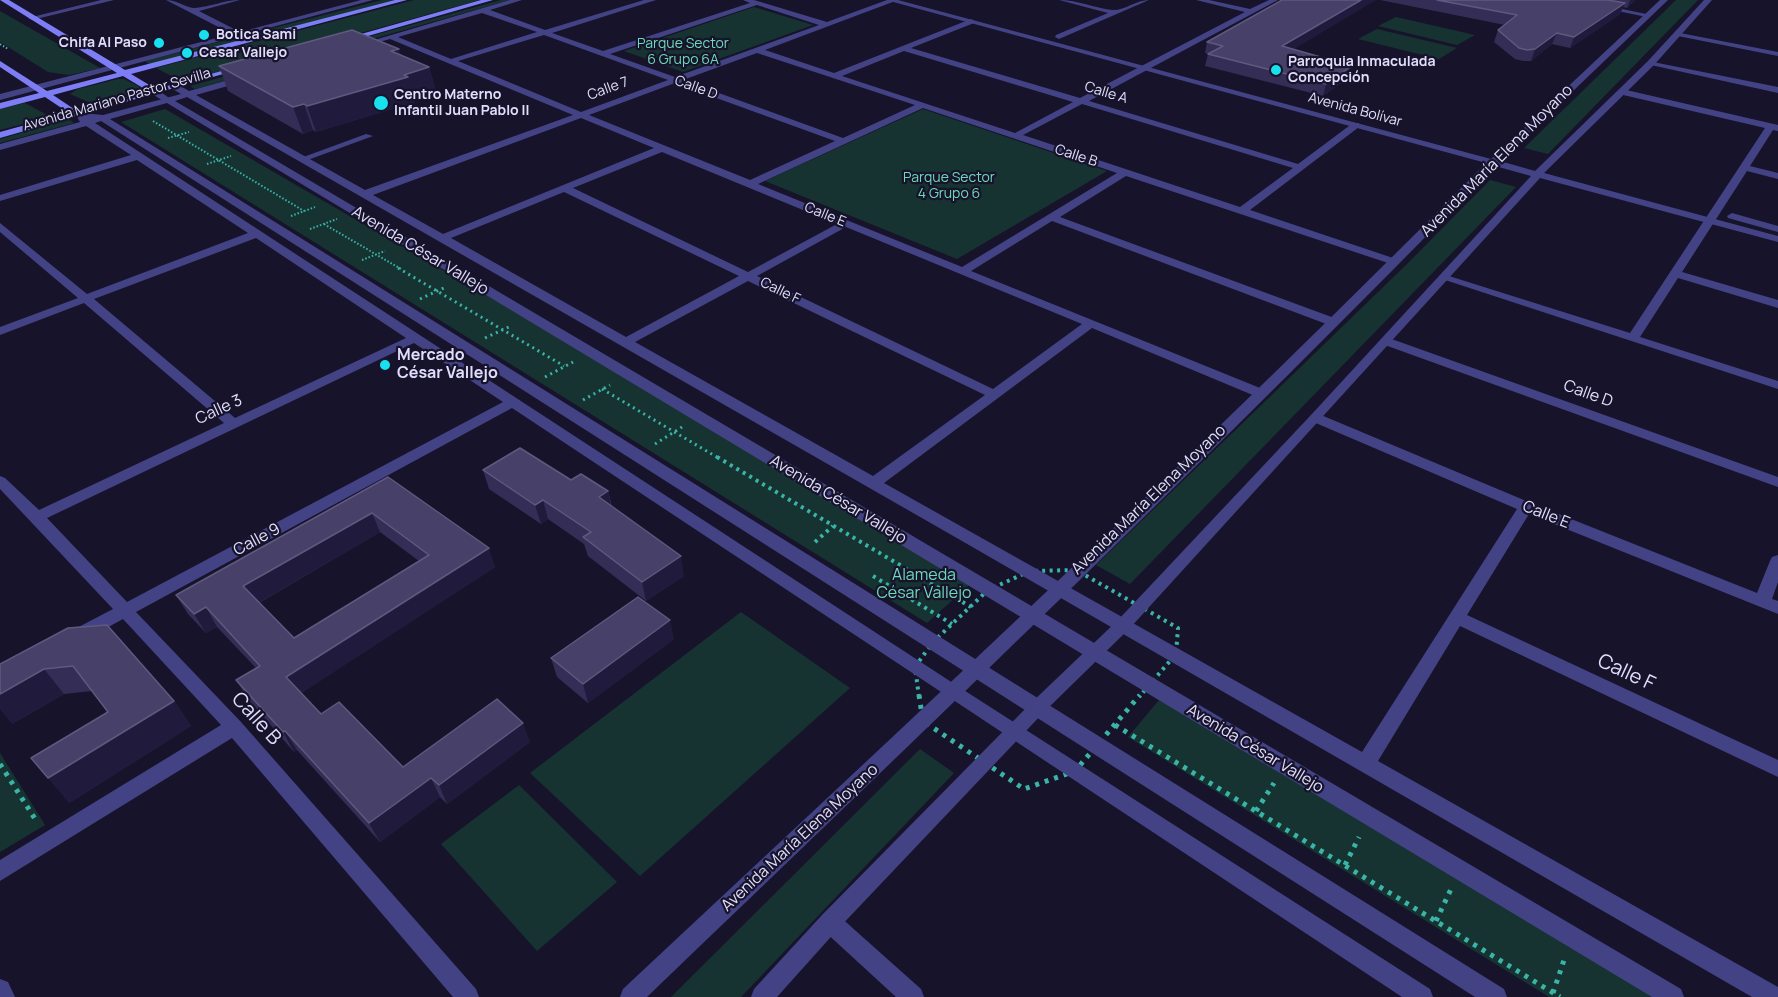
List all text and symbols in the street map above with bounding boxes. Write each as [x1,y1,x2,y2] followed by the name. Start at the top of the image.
[216,27,296,43] place label: Botica Sami
[197,28,211,42] marker: Botica Sami
[59,35,147,51] place label: Chifa Al Paso
[152,36,166,50] marker: Chifa Al Paso
[637,36,729,68] park label: Parque Sector 6 Grupo 6A
[199,45,287,61] place label: Cesar Vallejo
[180,46,194,60] marker: Cesar Vallejo
[1288,54,1436,86] place label: Parroquia Inmaculada Concepción
[1269,63,1283,77] marker: Parroquia Inmaculada Concepción
[21,65,213,135] street label: Avenida Mariano Pastor Sevilla
[672,72,720,104] street label: Calle D
[585,74,631,104] street label: Calle 7
[1082,79,1130,107] street label: Calle A
[1417,81,1577,241] street label: Avenida María Elena Moyano
[394,87,529,120] place label: Centro Materno Infantil Juan Pablo II
[1306,89,1404,131] street label: Avenida Bolívar
[372,94,390,112] marker: Centro Materno Infantil Juan Pablo II
[1053,141,1099,171] street label: Calle B
[903,170,995,202] park label: Parque Sector 4 Grupo 6
[802,199,848,231] street label: Calle E
[348,202,492,300] street label: Avenida César Vallejo
[757,274,803,308] street label: Calle F
[397,346,498,384] place label: Mercado César Vallejo
[378,358,392,372] marker: Mercado César Vallejo
[1561,376,1615,412] street label: Calle D
[193,391,245,429] street label: Calle 3
[1068,421,1230,579] street label: Avenida María Elena Moyano
[766,451,910,549] street label: Avenida César Vallejo
[1519,497,1573,533] street label: Calle E
[230,520,284,560] street label: Calle 9
[876,566,972,604] park label: Alameda César Vallejo
[1594,649,1658,697] street label: Calle F
[226,688,286,750] street label: Calle B
[1183,700,1327,798] street label: Avenida César Vallejo
[718,760,882,916] street label: Avenida María Elena Moyano

